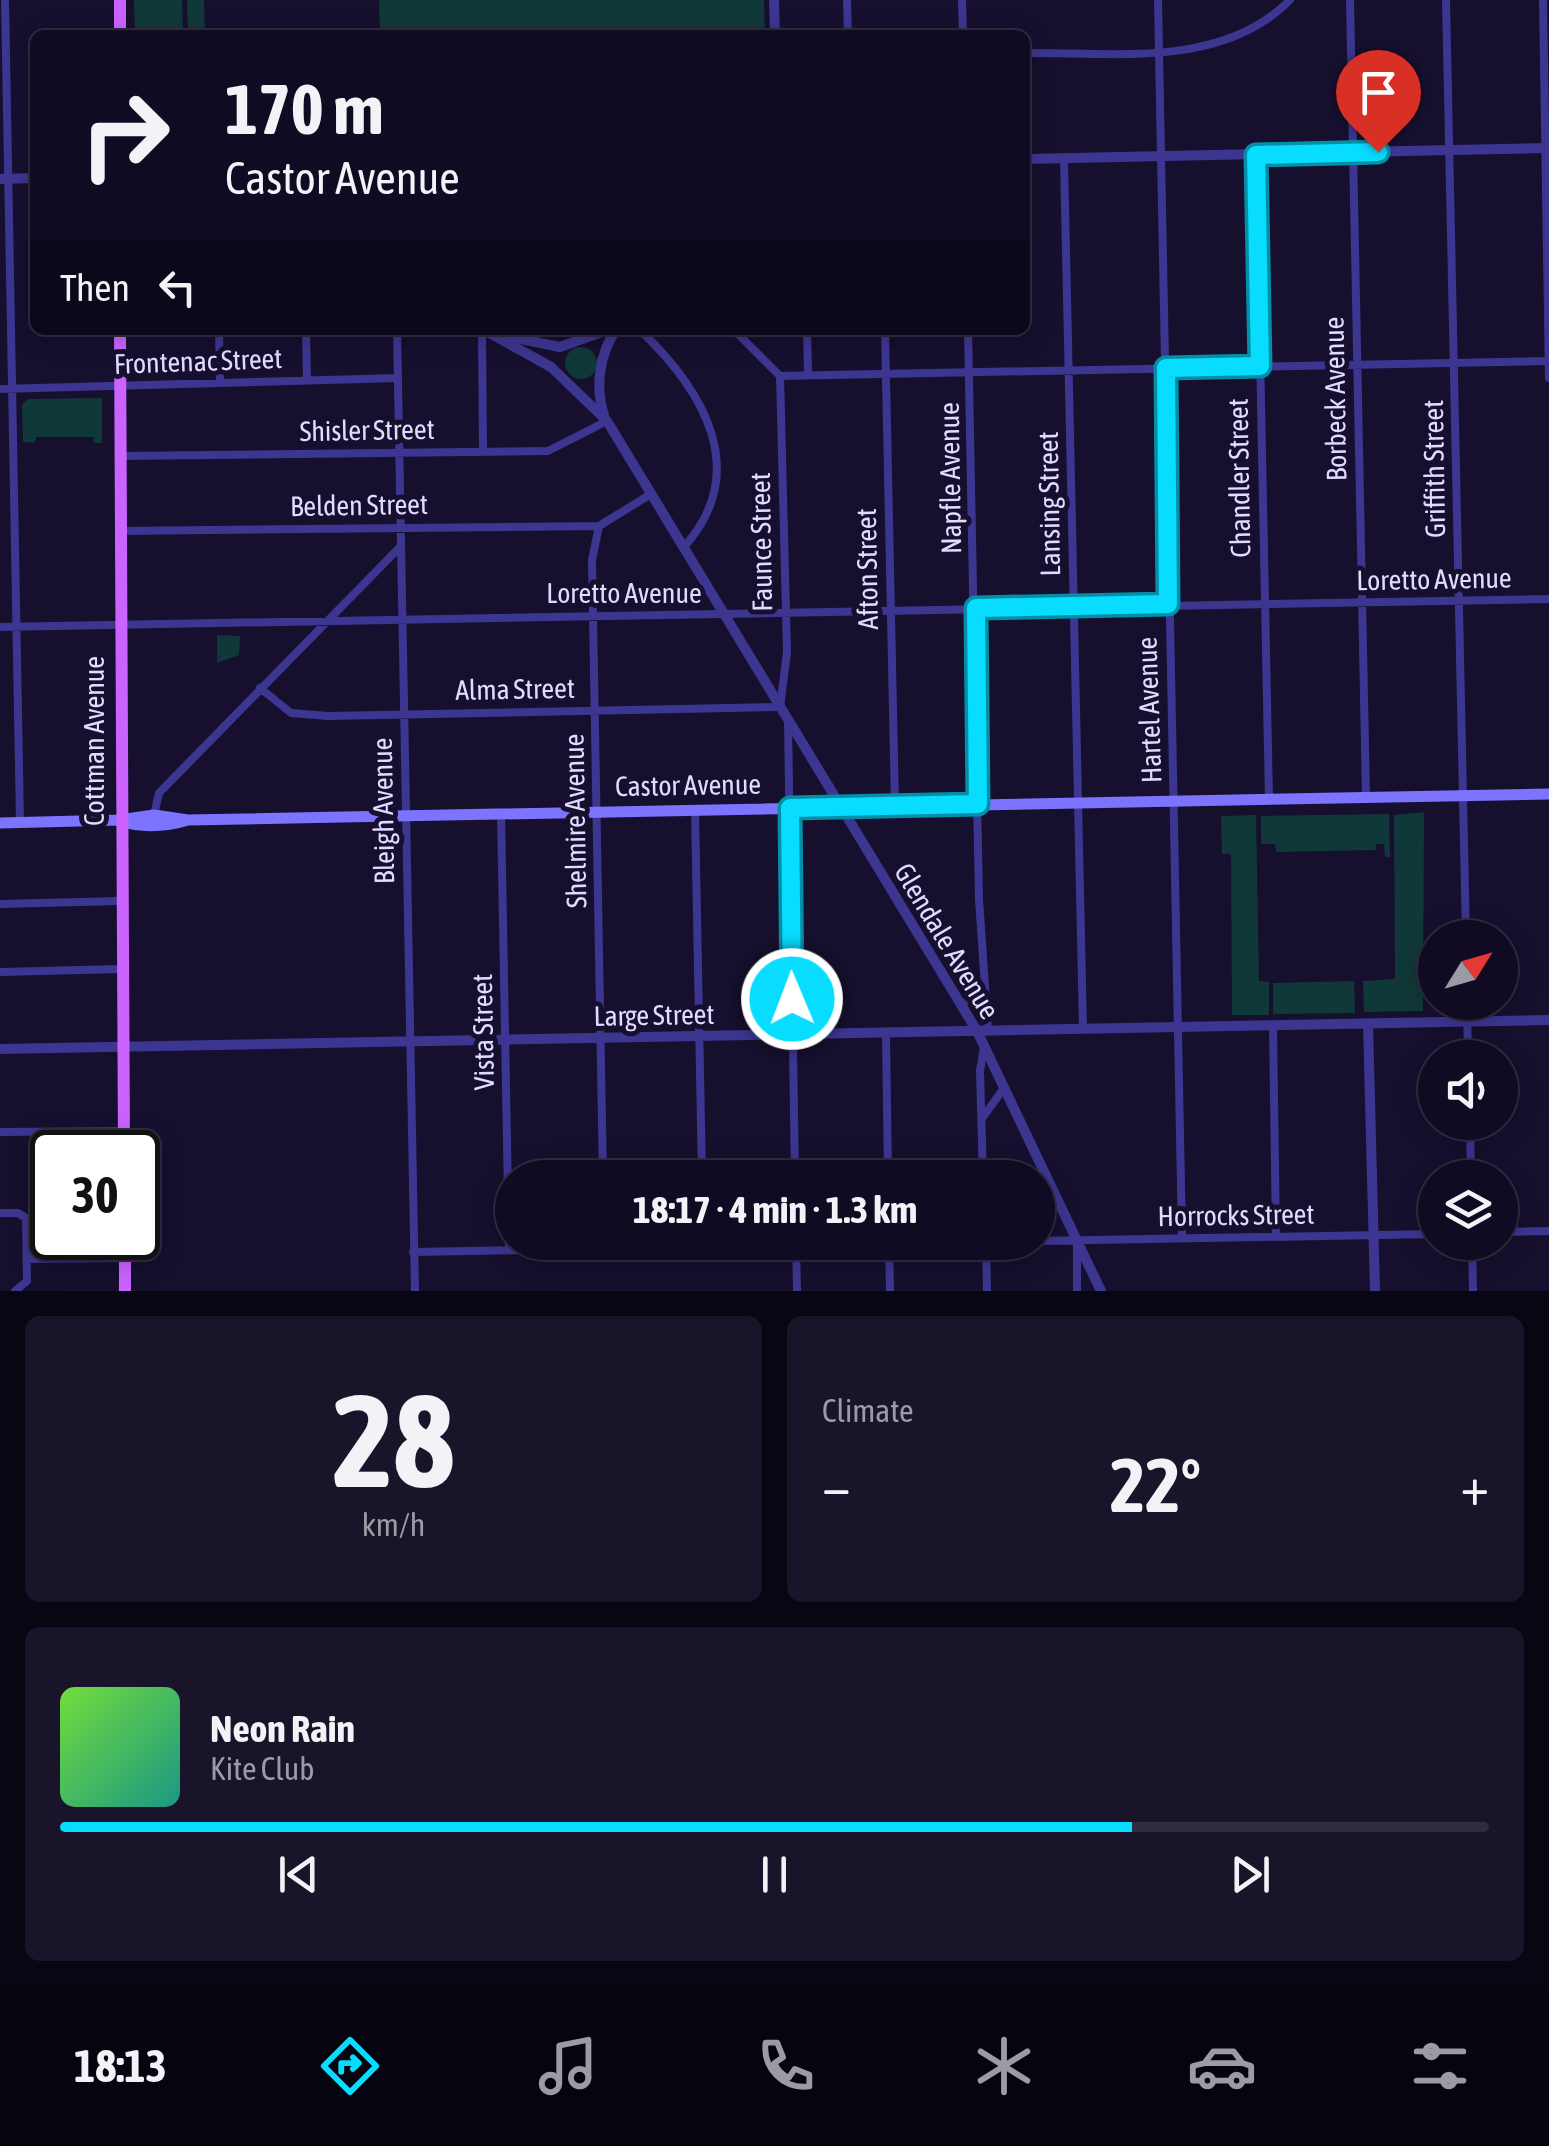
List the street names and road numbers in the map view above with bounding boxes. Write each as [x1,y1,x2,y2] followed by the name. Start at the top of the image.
[1318,316,1352,482] street label: Borbeck Avenue
[113,342,283,380] street label: Frontenac Street
[1222,398,1256,558] street label: Chandler Street
[1417,400,1451,538] street label: Griffith Street
[933,402,967,554] street label: Napfle Avenue
[299,413,435,447] street label: Shisler Street
[1032,431,1066,577] street label: Lansing Street
[744,472,778,612] street label: Faunce Street
[290,488,428,522] street label: Belden Street
[850,508,884,630] street label: Afton Street
[1356,562,1512,596] street label: Loretto Avenue
[546,577,702,609] street label: Loretto Avenue
[1130,636,1168,784] street label: Hartel Avenue
[78,656,110,826] street label: Cottman Avenue
[455,672,575,706] street label: Alma Street
[557,734,593,908] street label: Shelmire Avenue
[366,737,400,885] street label: Bleigh Avenue
[615,768,761,802] street label: Castor Avenue
[888,857,1006,1025] street label: Glendale Avenue
[466,974,500,1090] street label: Vista Street
[593,998,715,1032] street label: Large Street
[1157,1198,1315,1232] street label: Horrocks Street

